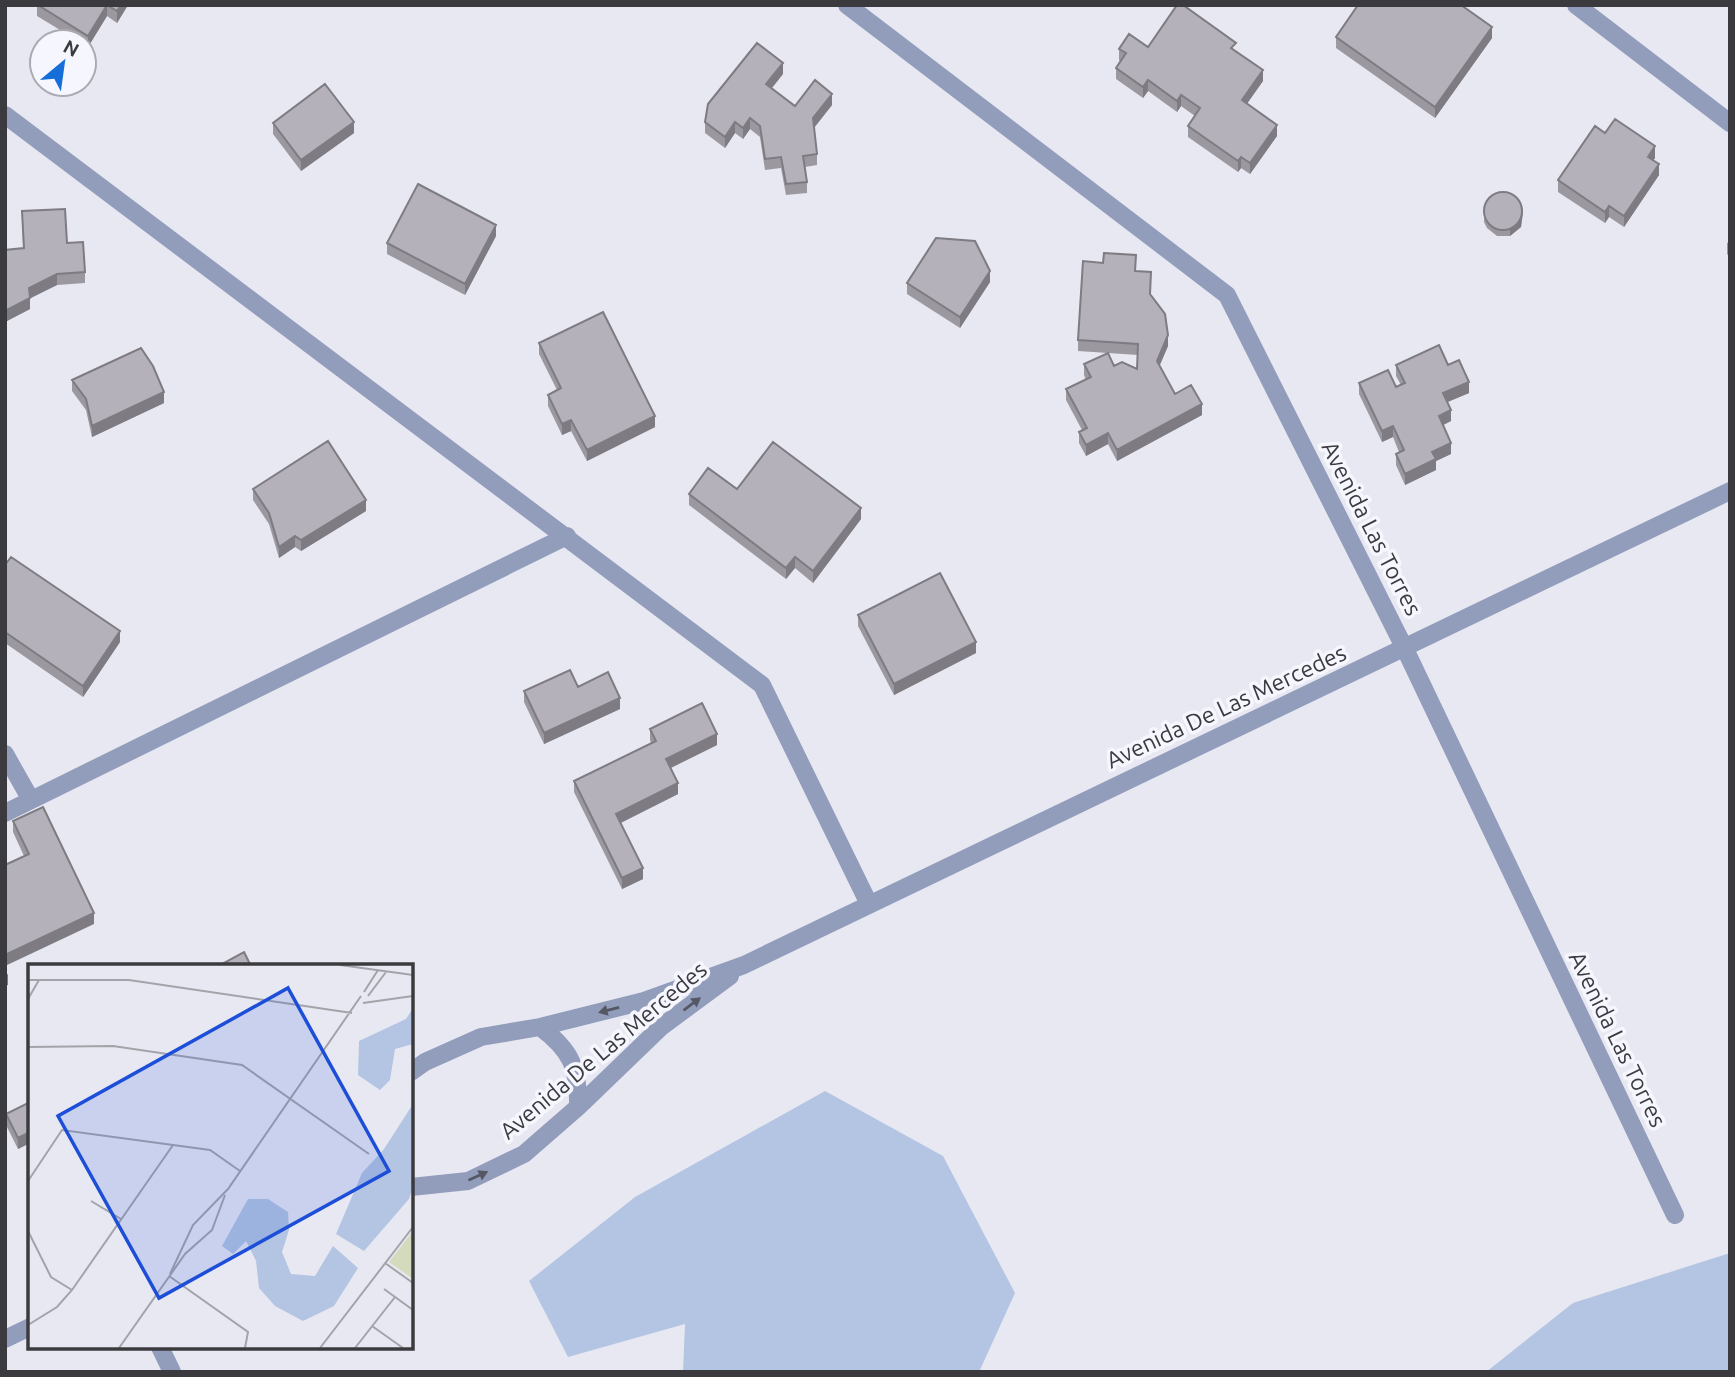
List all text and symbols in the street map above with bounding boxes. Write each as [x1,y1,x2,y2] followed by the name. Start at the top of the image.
[28,28,98,98] north arrow
[60,35,83,61] text: N
[1317,437,1427,619] street label: Avenida Las Torres
[1102,639,1350,773] street label: Avenida De Las Mercedes
[1565,947,1671,1131] street label: Avenida Las Torres
[495,956,711,1144] street label: Avenida De Las Mercedes
[28,964,413,1349] inset map
[683,997,701,1011] one-way arrow
[598,1005,620,1016] one-way arrow
[468,1170,488,1182] one-way arrow

